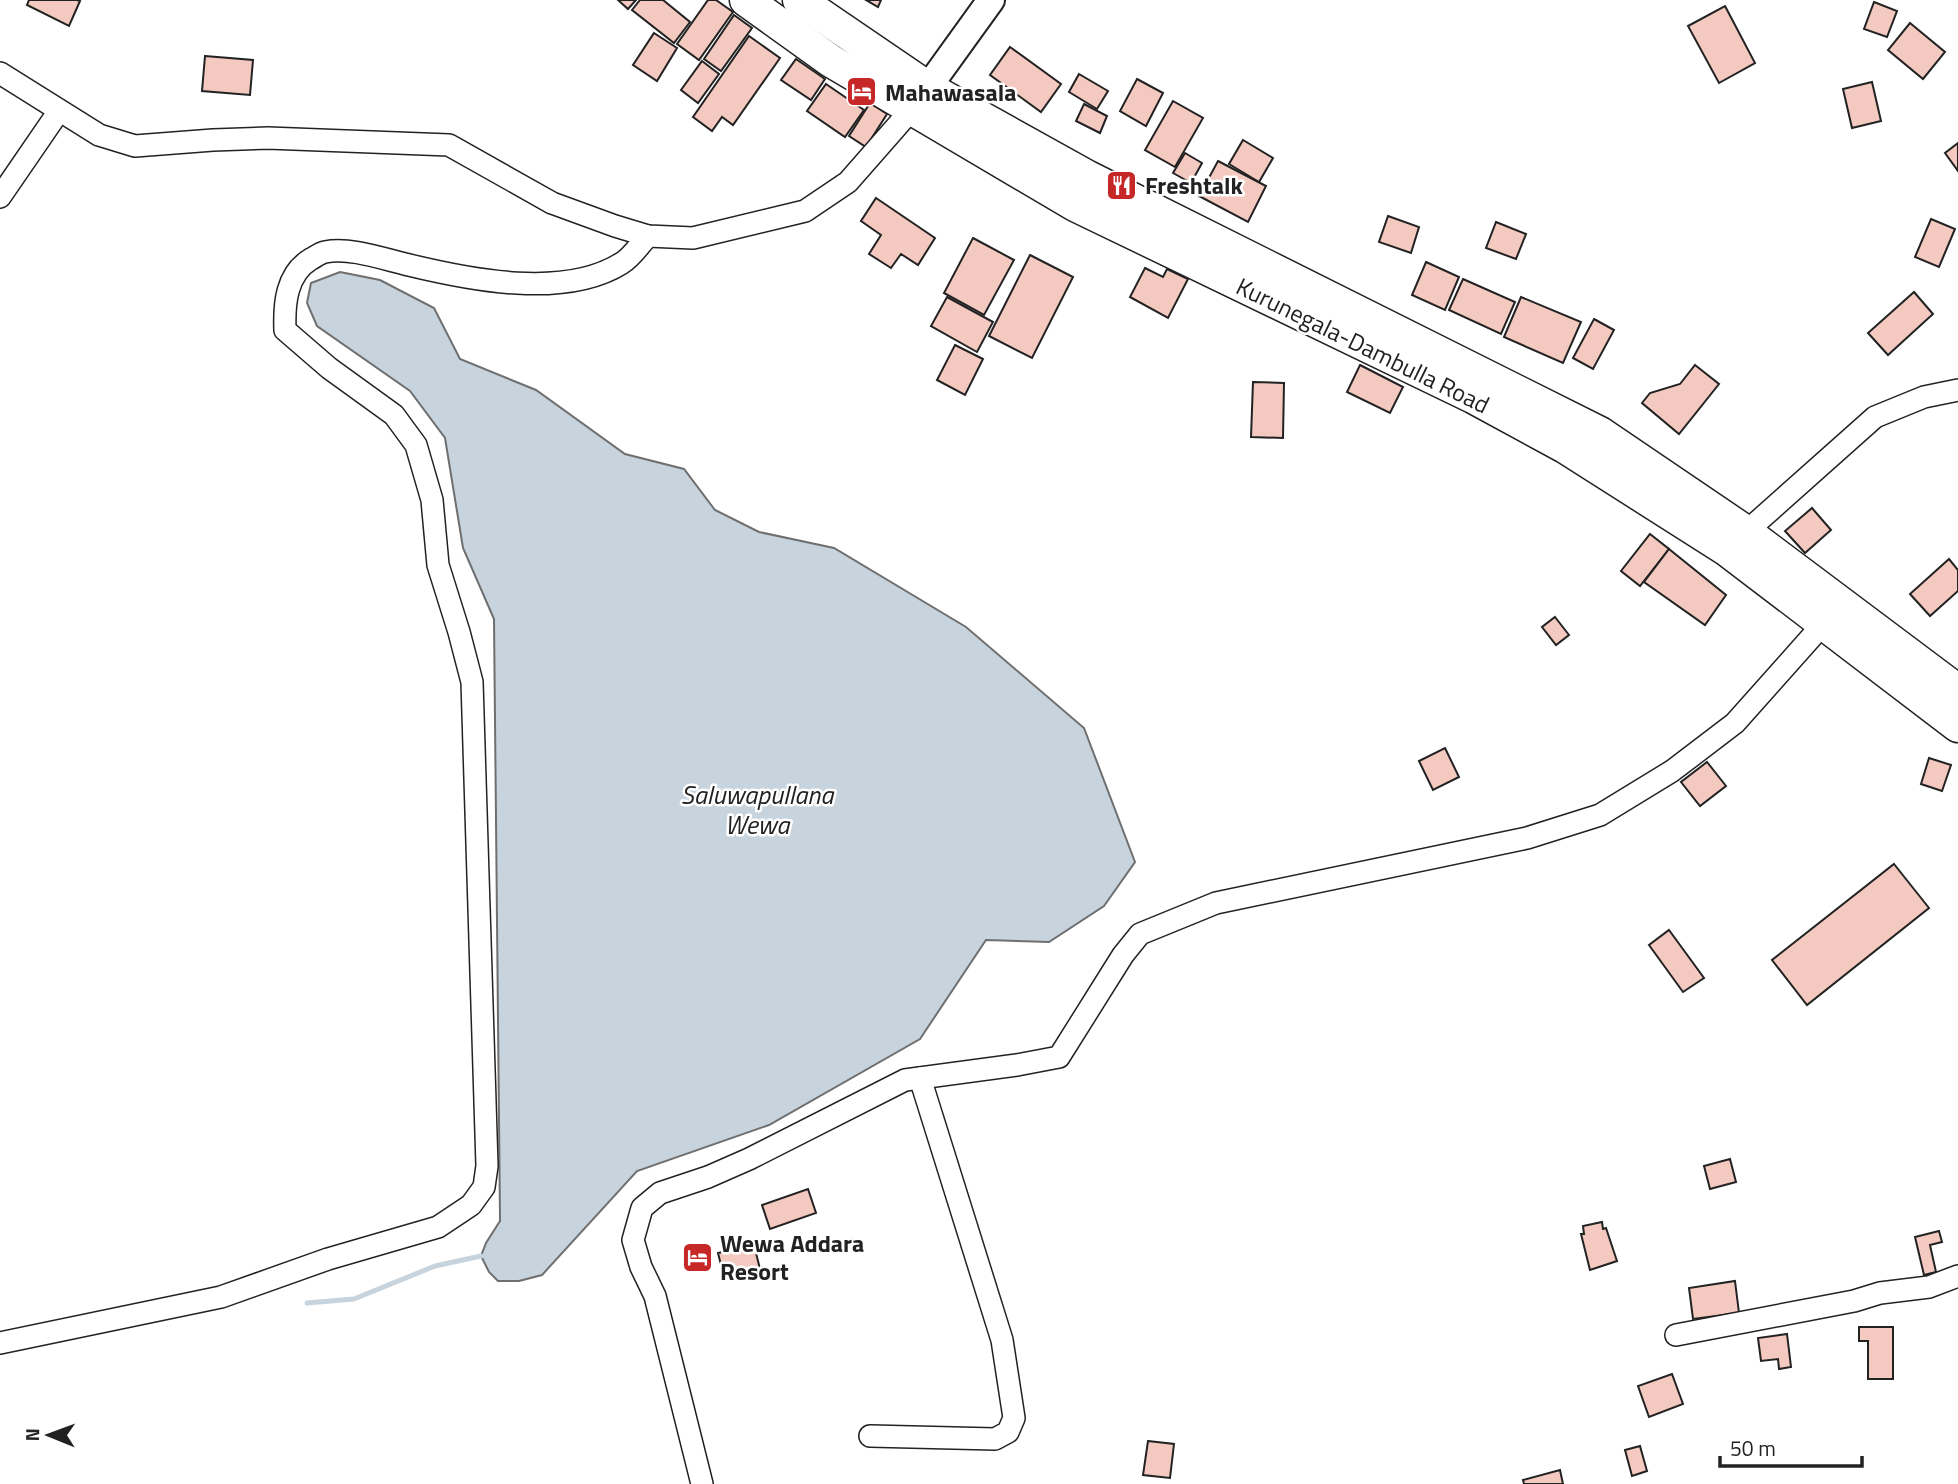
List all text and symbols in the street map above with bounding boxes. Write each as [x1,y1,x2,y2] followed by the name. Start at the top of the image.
[885,74,1016,110] place label: Mahawasala
[845,75,879,109] hotel icon: Mahawasala
[1145,167,1244,203] place label: Freshtalk
[1105,168,1139,202] restaurant icon: Freshtalk
[1230,268,1496,422] street label: Kurunegala-Dambulla Road
[681,775,835,844] water label: Saluwapullana Wewa
[720,1225,864,1289] place label: Wewa Addara Resort
[680,1240,714,1274] hotel icon: Wewa Addara Resort
[14,1400,84,1470] north arrow
[1720,1424,1862,1468] scale bar
[17,1428,46,1442] text: N
[1730,1432,1776,1464] text: 50 m

